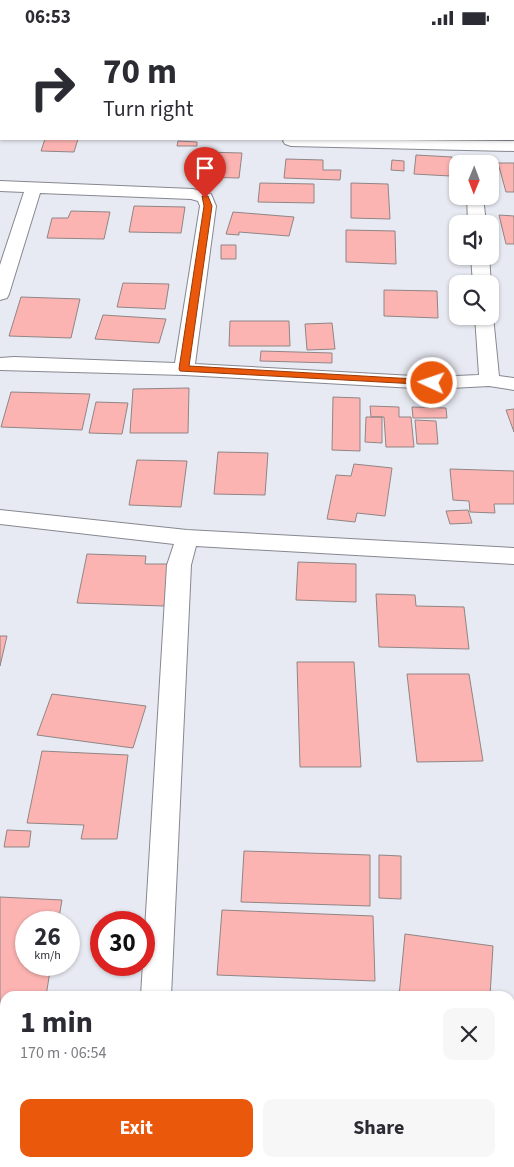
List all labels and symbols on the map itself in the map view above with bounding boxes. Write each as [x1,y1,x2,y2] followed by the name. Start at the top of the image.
[184,147,226,198] pin
[449,155,499,205] north arrow
[405,356,457,408] position arrow
[90,911,155,976] speed limit sign: 30

